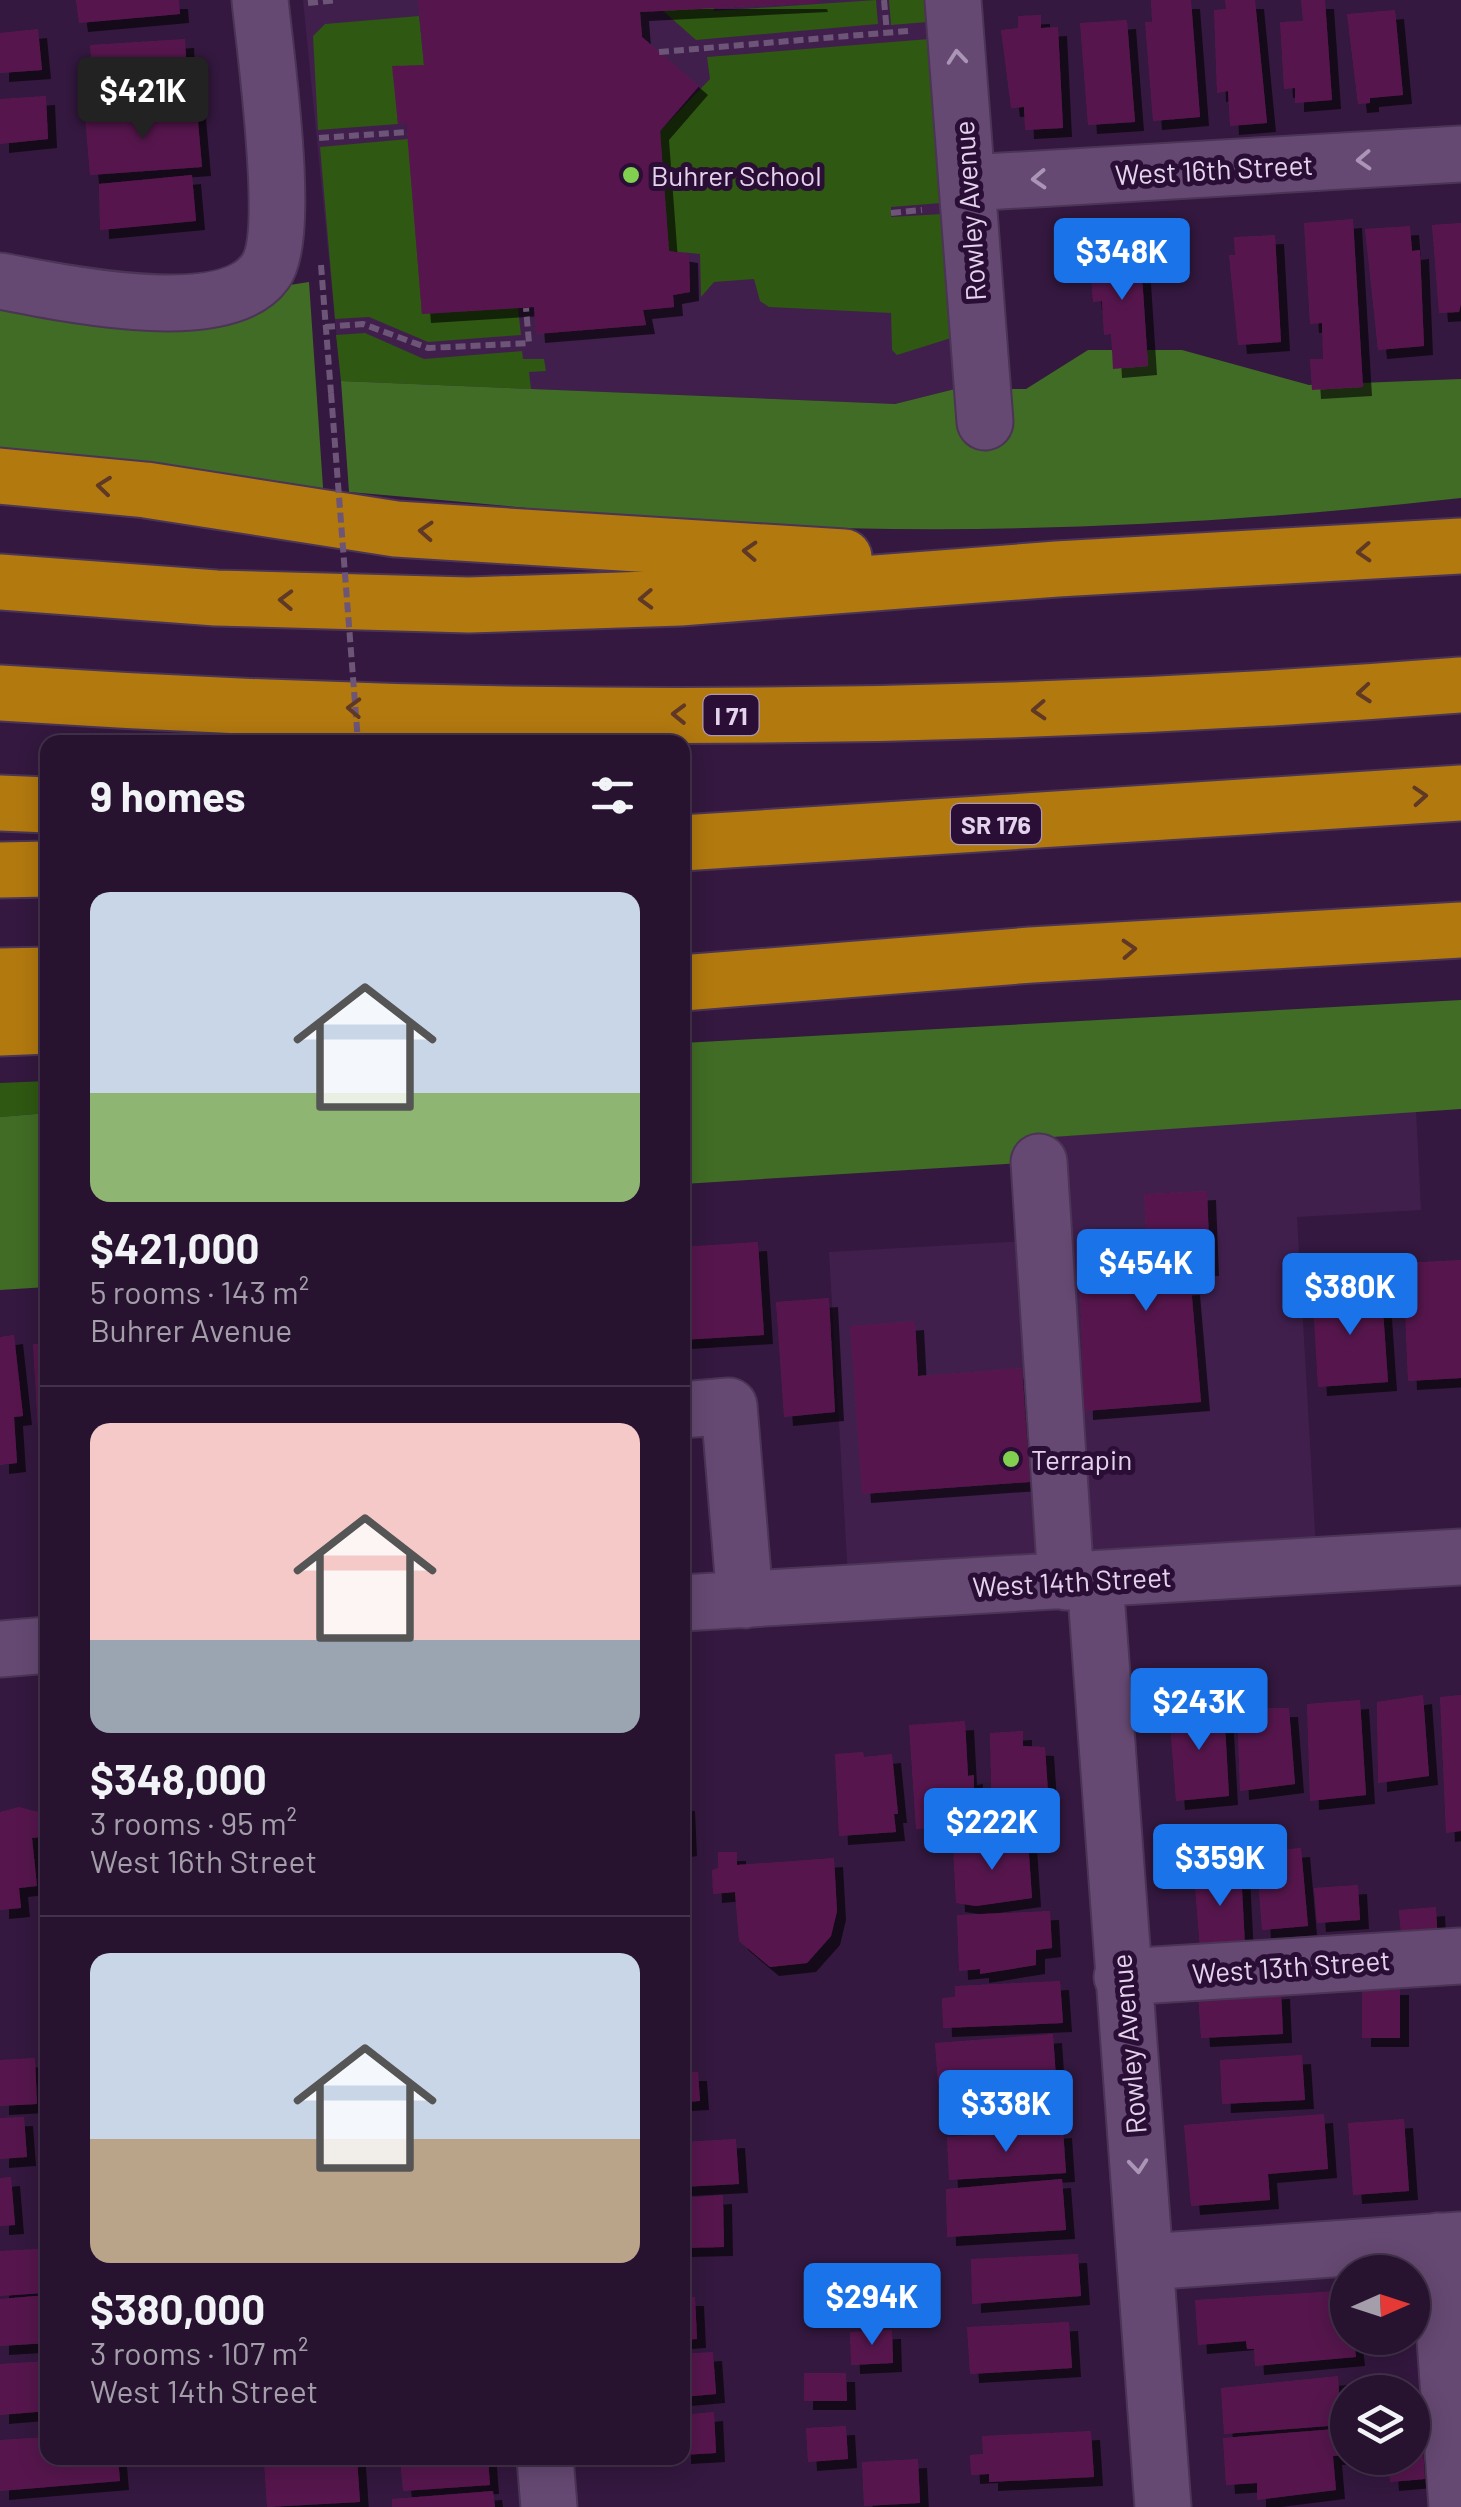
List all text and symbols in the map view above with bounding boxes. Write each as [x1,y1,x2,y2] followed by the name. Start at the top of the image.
[947,48,969,64] one-way arrow
[73,57,213,142] pin: $421K
[100,70,186,108] text: $421K
[946,120,992,302] street label: Rowley Avenue
[1114,147,1314,191] street label: West 16th Street
[1355,149,1371,170] one-way arrow
[651,158,822,192] place label: Buhrer School
[620,164,642,186] marker: Buhrer School
[1031,168,1047,189] one-way arrow
[1052,218,1192,303] pin: $348K
[1076,231,1168,269] text: $348K
[96,475,112,497] one-way arrow
[417,521,433,542] one-way arrow
[742,541,758,562] one-way arrow
[1355,541,1371,562] one-way arrow
[277,589,293,610] one-way arrow
[637,589,653,610] one-way arrow
[1355,681,1371,703] one-way arrow
[704,695,758,735] road number: I 71
[346,697,362,718] one-way arrow
[1031,699,1047,720] one-way arrow
[671,703,687,724] one-way arrow
[585,768,640,823] icon: filters
[90,770,246,820] text: 9 homes
[1413,786,1429,807] one-way arrow
[951,804,1041,844] road number: SR 176
[1121,939,1137,960] one-way arrow
[275,957,455,1137] icon: home
[90,1222,259,1272] text: $421,000
[1076,1229,1216,1314] pin: $454K
[1099,1242,1193,1280] text: $454K
[1280,1253,1420,1338] pin: $380K
[1304,1266,1396,1304] text: $380K
[90,1272,309,1310] text: 5 rooms · 143 m²
[90,1310,292,1348] text: Buhrer Avenue
[1031,1442,1132,1476] place label: Terrapin
[1000,1448,1022,1470] marker: Terrapin
[275,1488,455,1668] icon: home
[971,1559,1173,1603] street label: West 14th Street
[1129,1668,1269,1753] pin: $243K
[1153,1681,1245,1719] text: $243K
[90,1753,267,1803] text: $348,000
[922,1788,1062,1873] pin: $222K
[946,1801,1038,1839] text: $222K
[90,1803,297,1841] text: 3 rooms · 95 m²
[1150,1824,1290,1909] pin: $359K
[1175,1837,1265,1875] text: $359K
[90,1841,317,1879] text: West 16th Street
[1191,1942,1391,1990] street label: West 13th Street
[1103,1953,1153,2135] street label: Rowley Avenue
[275,2018,455,2198] icon: home
[936,2070,1076,2155] pin: $338K
[961,2083,1051,2121] text: $338K
[1126,2159,1148,2175] one-way arrow
[1330,2255,1430,2355] north arrow
[1330,2255,1430,2475] map controls
[802,2263,942,2348] pin: $294K
[826,2276,918,2314] text: $294K
[90,2283,265,2333] text: $380,000
[90,2333,308,2371] text: 3 rooms · 107 m²
[90,2371,318,2409] text: West 14th Street
[1330,2375,1430,2475] button: layers

